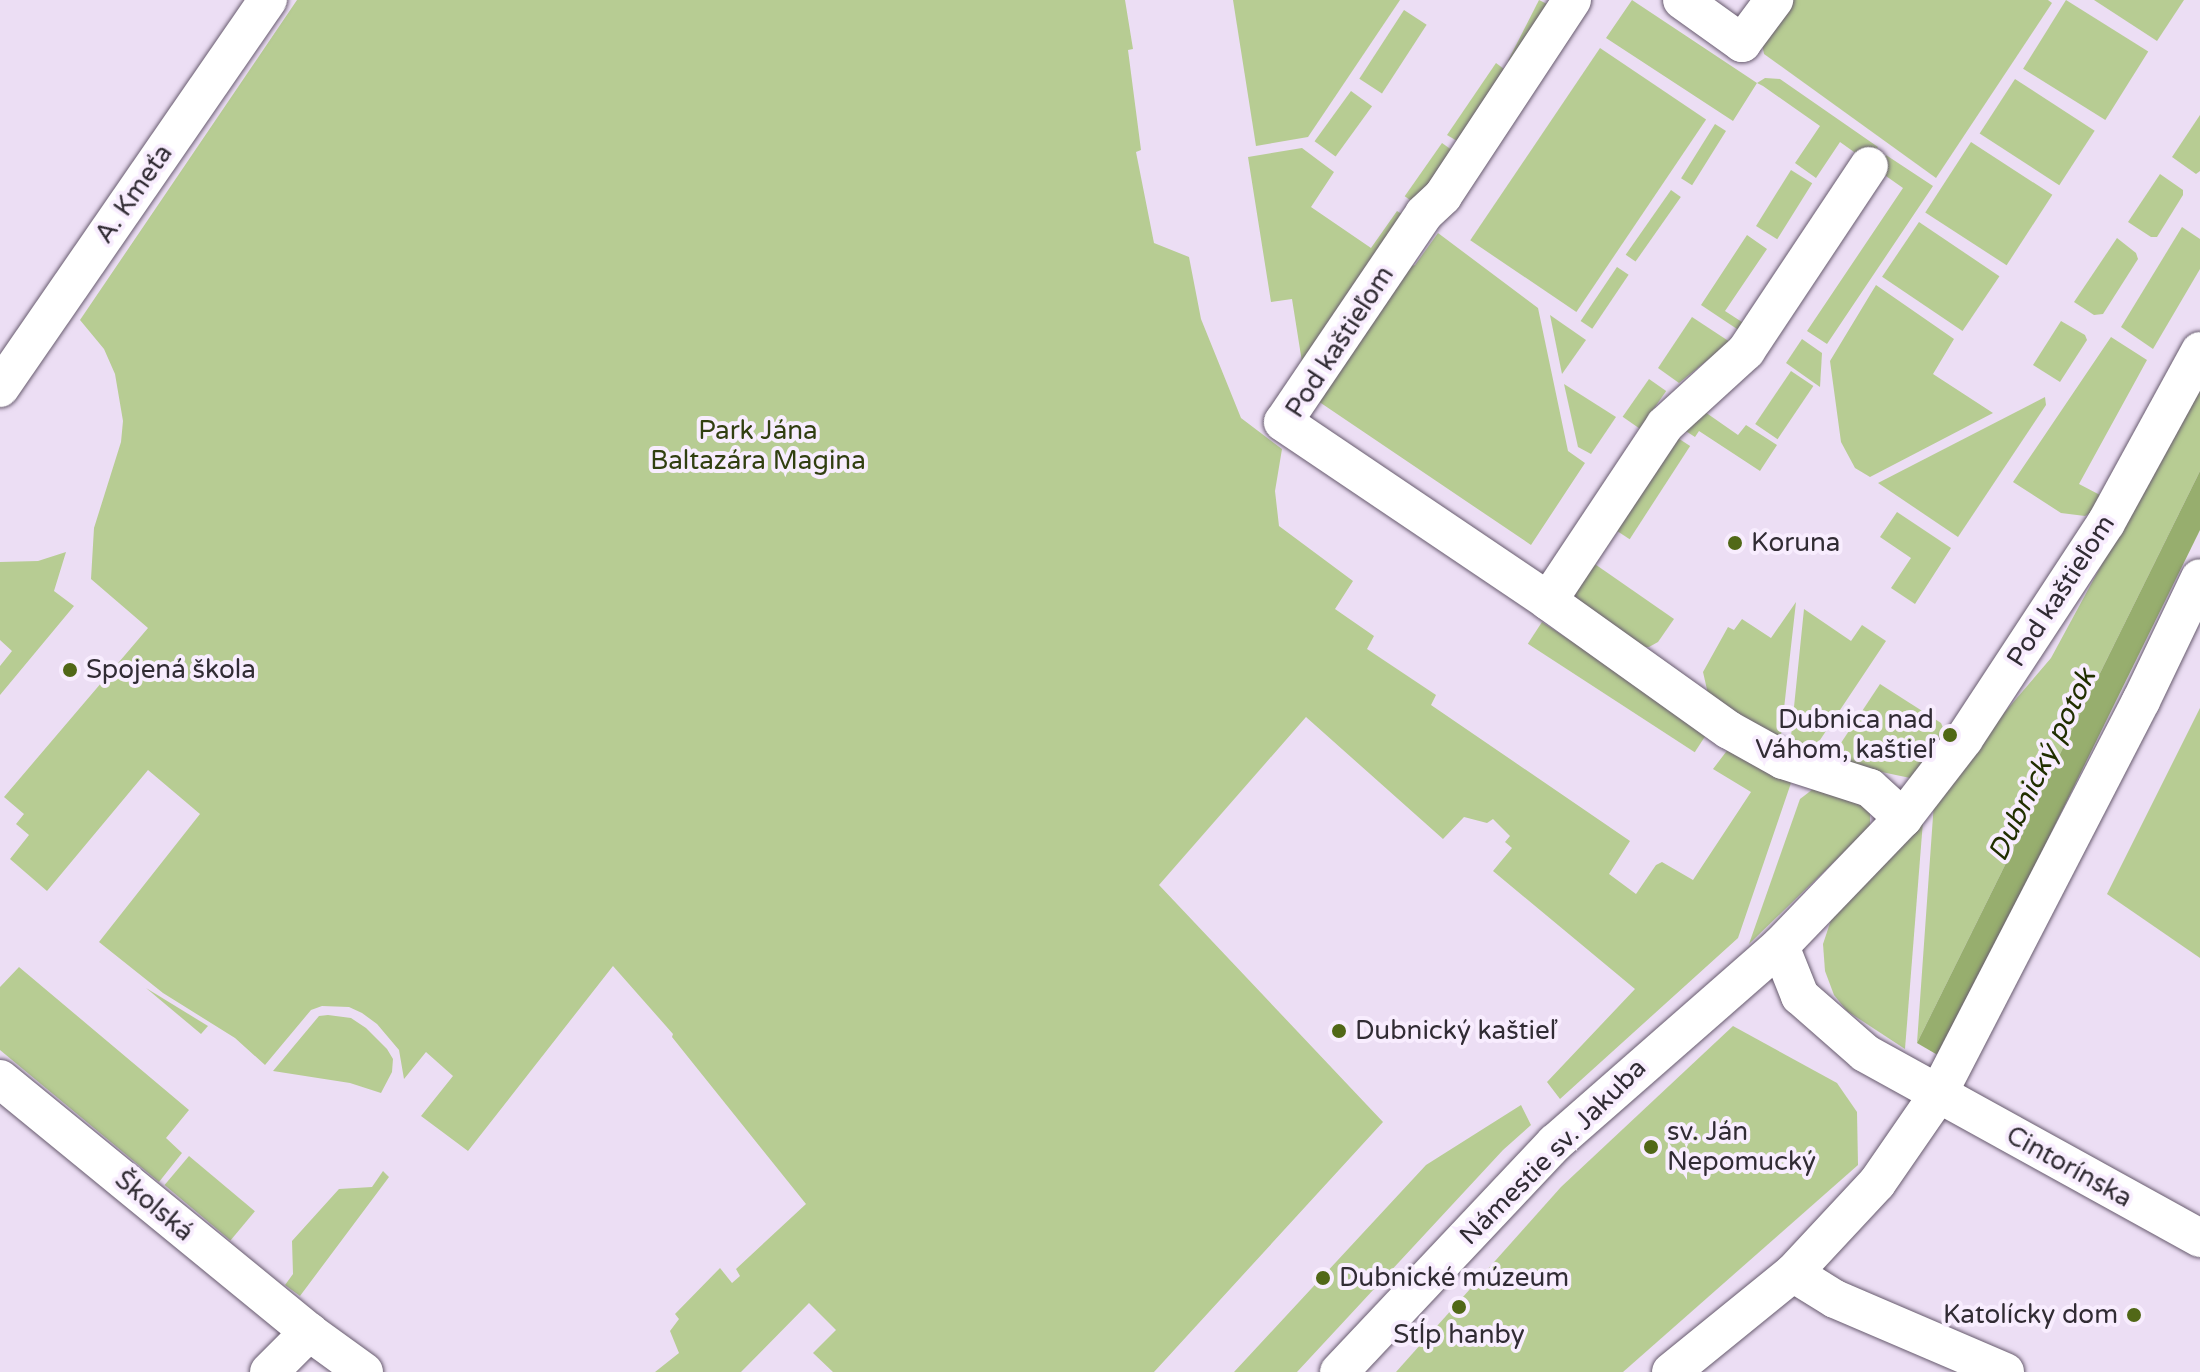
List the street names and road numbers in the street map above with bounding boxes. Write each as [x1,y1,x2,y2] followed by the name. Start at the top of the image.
[89,139,179,249] street label: A. Kmeťa
[1279,260,1401,424] street label: Pod kaštieľom
[2000,509,2122,673] street label: Pod kaštieľom
[1453,1052,1653,1252] street label: Námestie sv. Jakuba
[2001,1120,2137,1214] street label: Cintorínska
[108,1164,200,1248] street label: Školská

